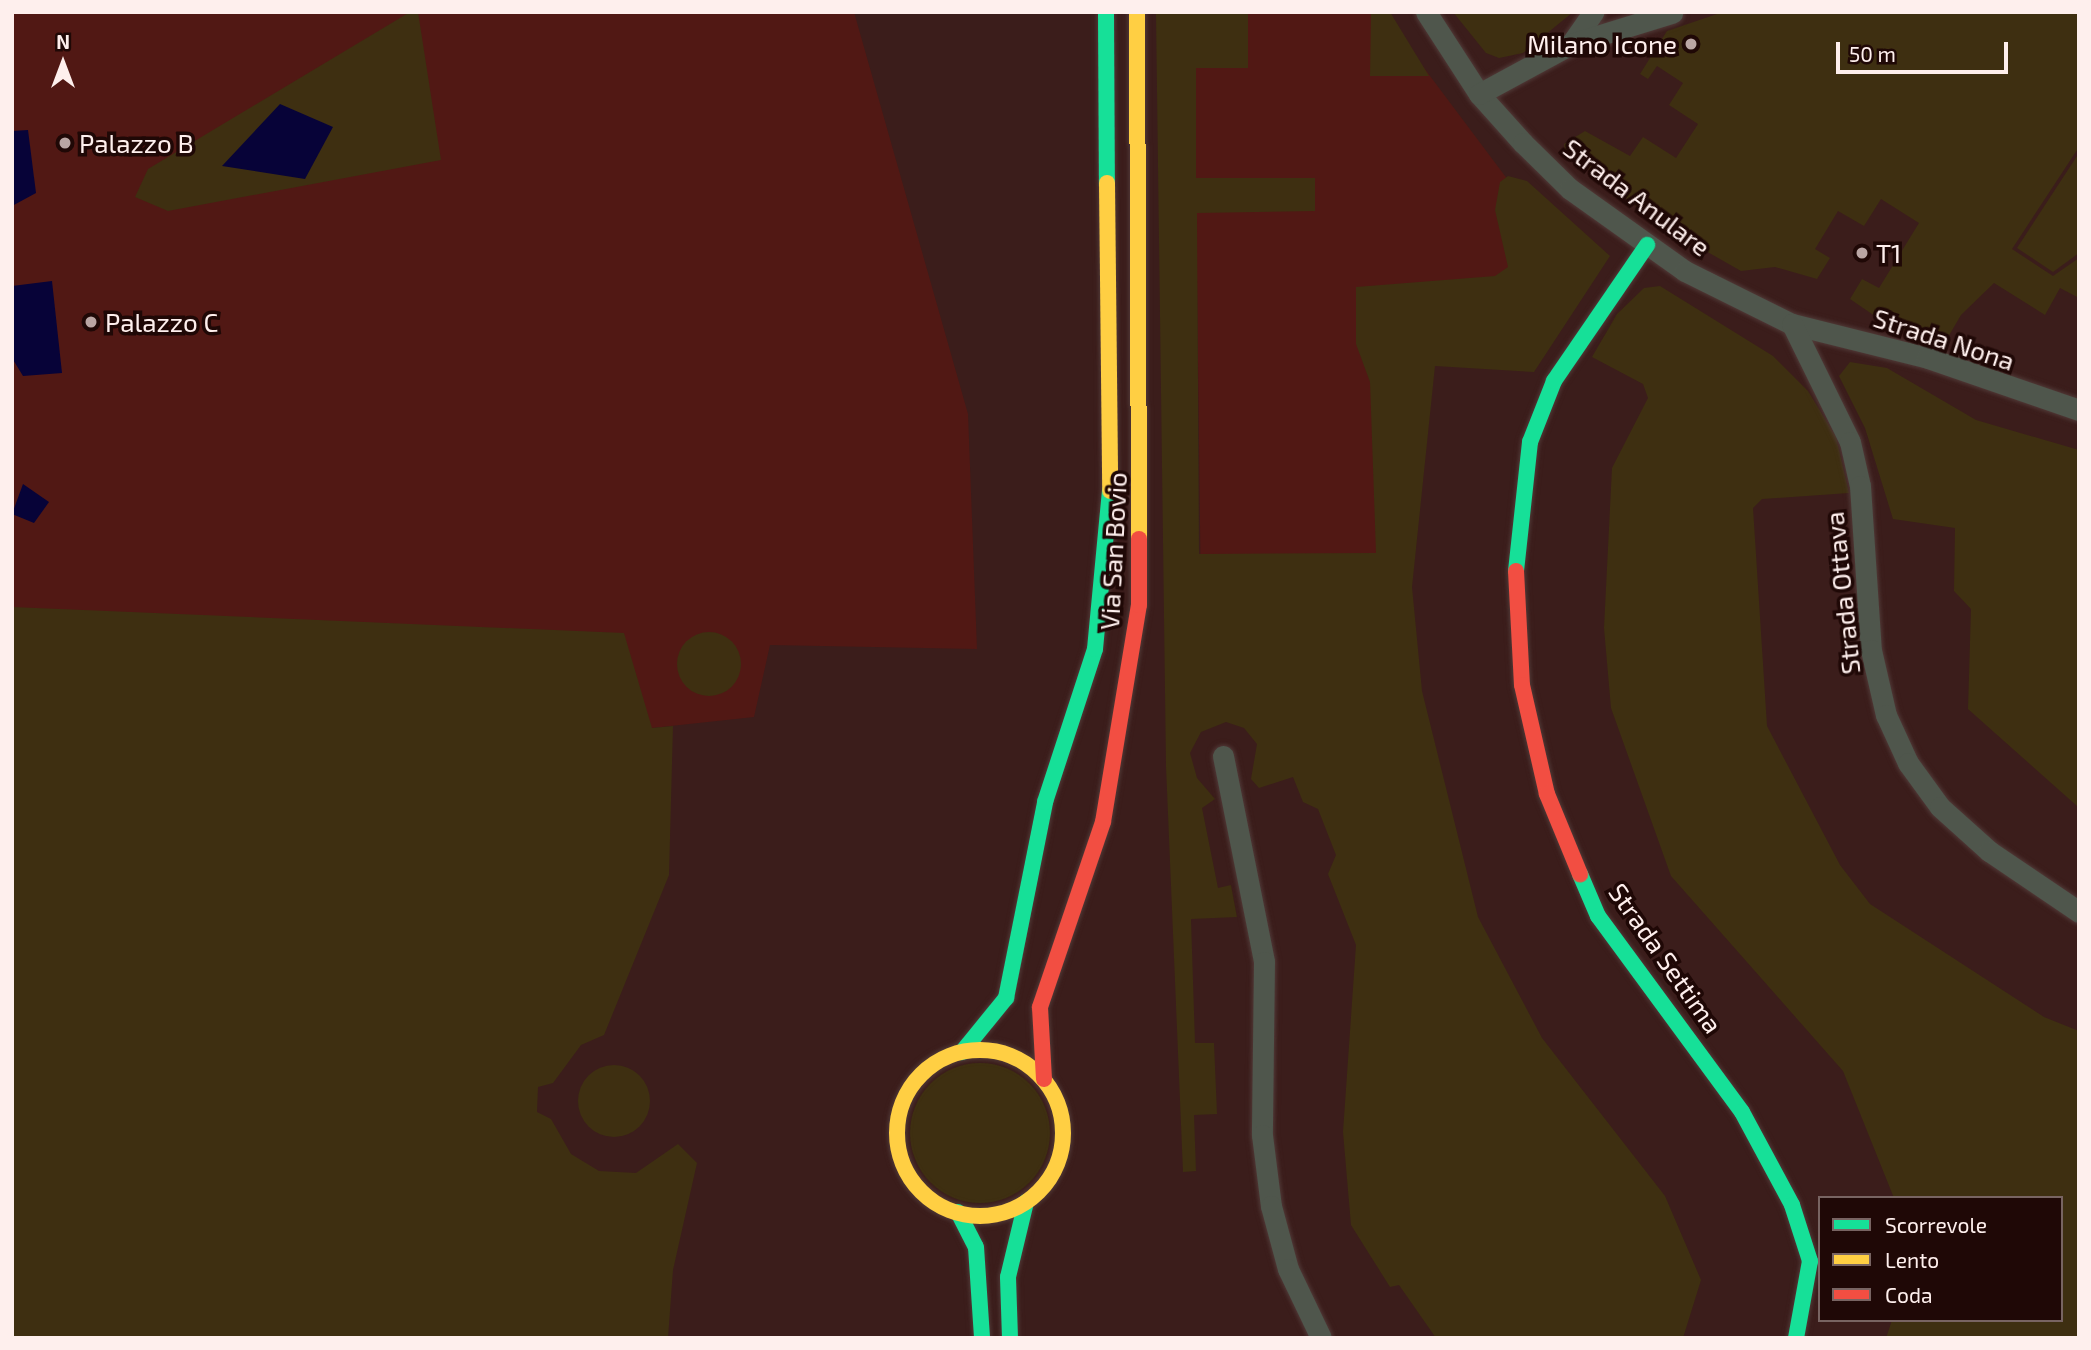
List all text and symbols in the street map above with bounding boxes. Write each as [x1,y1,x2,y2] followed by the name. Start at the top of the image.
[28,28,98,98] north arrow
[1527,28,1677,60] place label: Milano Icone
[1839,28,2010,72] scale bar
[56,30,70,53] text: N
[1683,36,1699,52] marker: Milano Icone
[1849,41,1896,66] text: 50 m
[79,127,194,159] place label: Palazzo B
[1557,132,1717,262] street label: Strada Anulare
[57,135,73,151] marker: Palazzo B
[1876,237,1901,269] place label: T1
[1854,245,1870,261] marker: T1
[1870,302,2018,376] street label: Strada Nona
[105,306,218,338] place label: Palazzo C
[83,314,99,330] marker: Palazzo C
[1093,471,1133,631] street label: Via San Bovio
[1818,510,1866,676] street label: Strada Ottava
[1603,877,1729,1039] street label: Strada Settima
[1818,1196,2063,1322] legend
[1885,1212,1987,1237] text: Scorrevole
[1885,1247,1939,1272] text: Lento
[1885,1282,1932,1307] text: Coda

